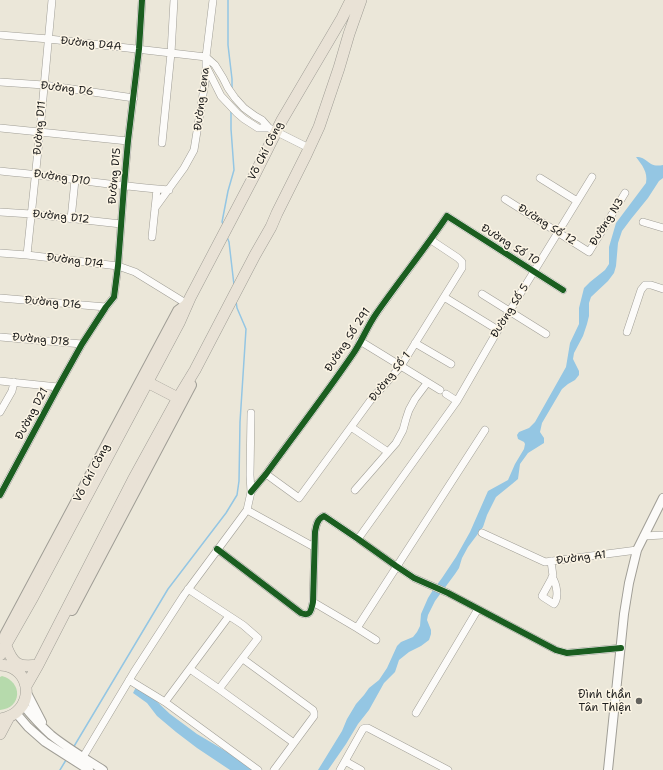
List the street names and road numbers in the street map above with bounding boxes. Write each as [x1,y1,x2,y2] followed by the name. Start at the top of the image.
[60,34,122,54] street label: Đường D4A
[192,67,212,131] street label: Đường Lena
[40,79,94,99] street label: Đường D6
[31,100,49,156] street label: Đường D11
[246,119,286,183] street label: Võ Chí Công
[106,147,124,205] street label: Đường D15
[33,167,91,189] street label: Đường D10
[587,196,627,248] street label: Đường N3
[515,202,579,248] street label: Đường Số 12
[32,207,90,227] street label: Đường D12
[478,222,542,268] street label: Đường Số 10
[46,251,104,271] street label: Đường D14
[488,281,532,341] street label: Đường Số 5
[24,294,82,312] street label: Đường D16
[322,305,374,375] street label: Đường Số 291
[12,331,70,349] street label: Đường D18
[367,350,413,404] street label: Đường Số 1
[13,386,51,442] street label: Đường D21
[71,442,113,504] street label: Võ Chí Công
[555,548,607,568] street label: Đường A1

